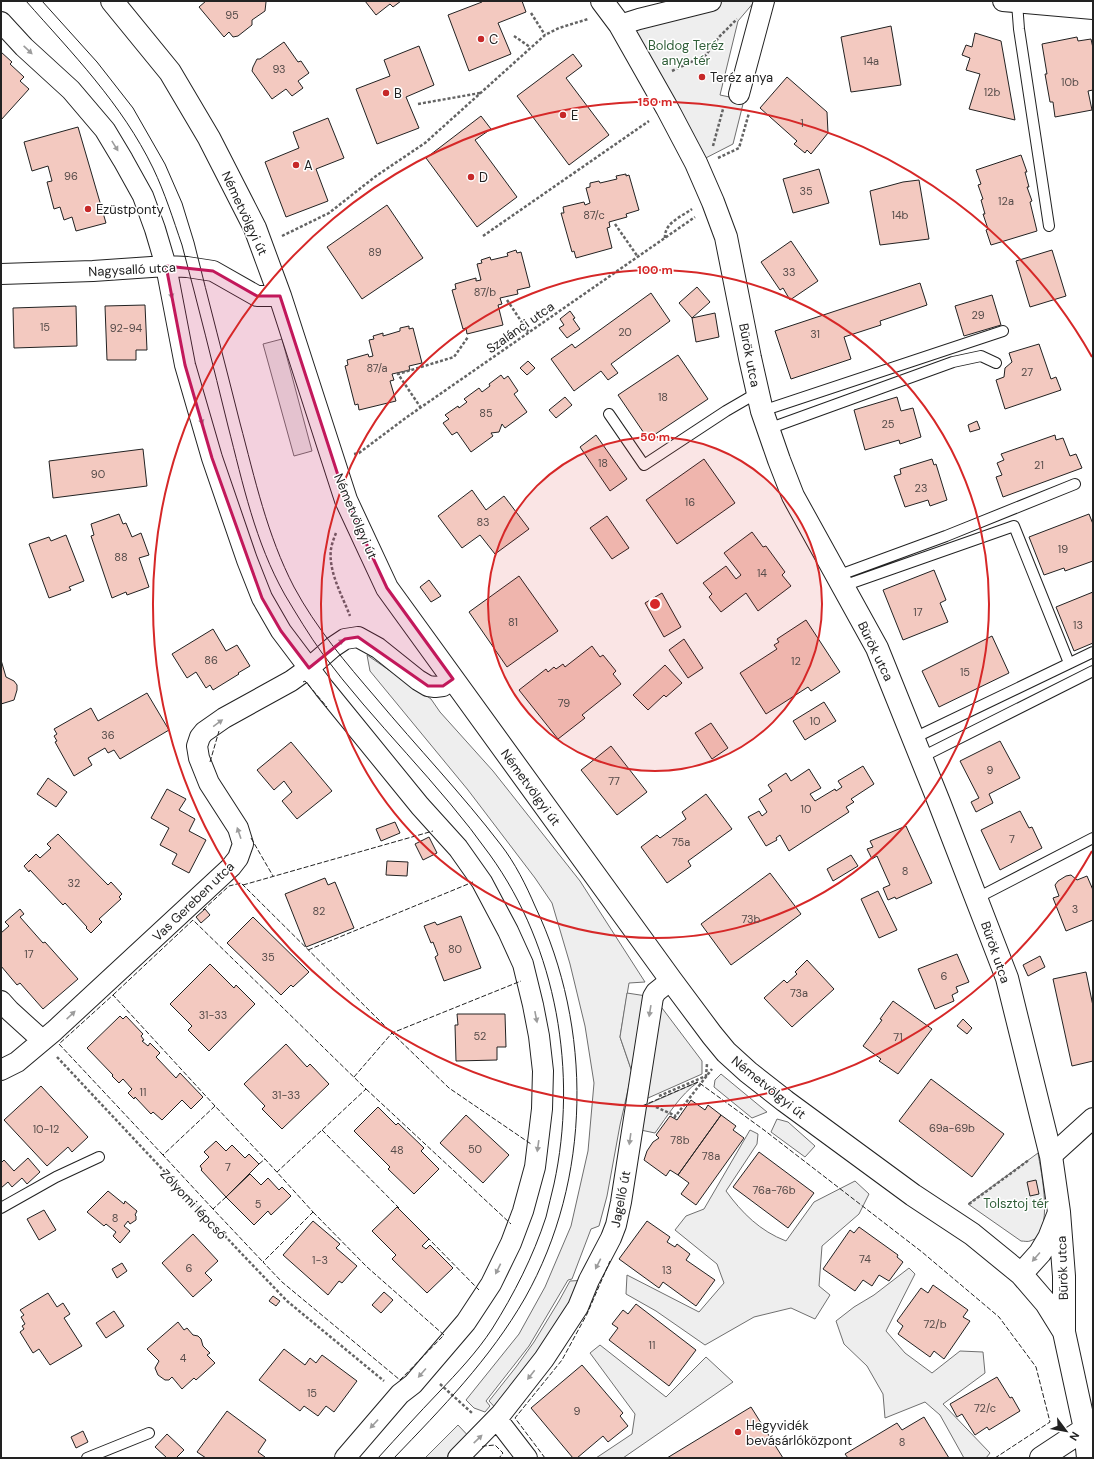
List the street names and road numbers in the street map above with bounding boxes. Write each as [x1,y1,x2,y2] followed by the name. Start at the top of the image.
[218,168,271,258] street label: Németvölgyi út
[88,259,176,280] street label: Nagysalló utca
[483,298,557,357] street label: Szalánci utca
[735,322,764,388] street label: Bürök utca
[330,471,381,561] street label: Németvölgyi út
[854,619,897,684] street label: Bürök utca
[497,746,564,829] street label: Németvölgyi út
[149,858,238,945] street label: Vas Gereben utca
[977,919,1014,985] street label: Bürök utca
[728,1052,809,1123] street label: Németvölgyi út
[157,1166,231,1243] street label: Zólyomi lépcső
[607,1169,634,1229] street label: Jagelló út
[1053,1235,1072,1300] street label: Bürök utca

